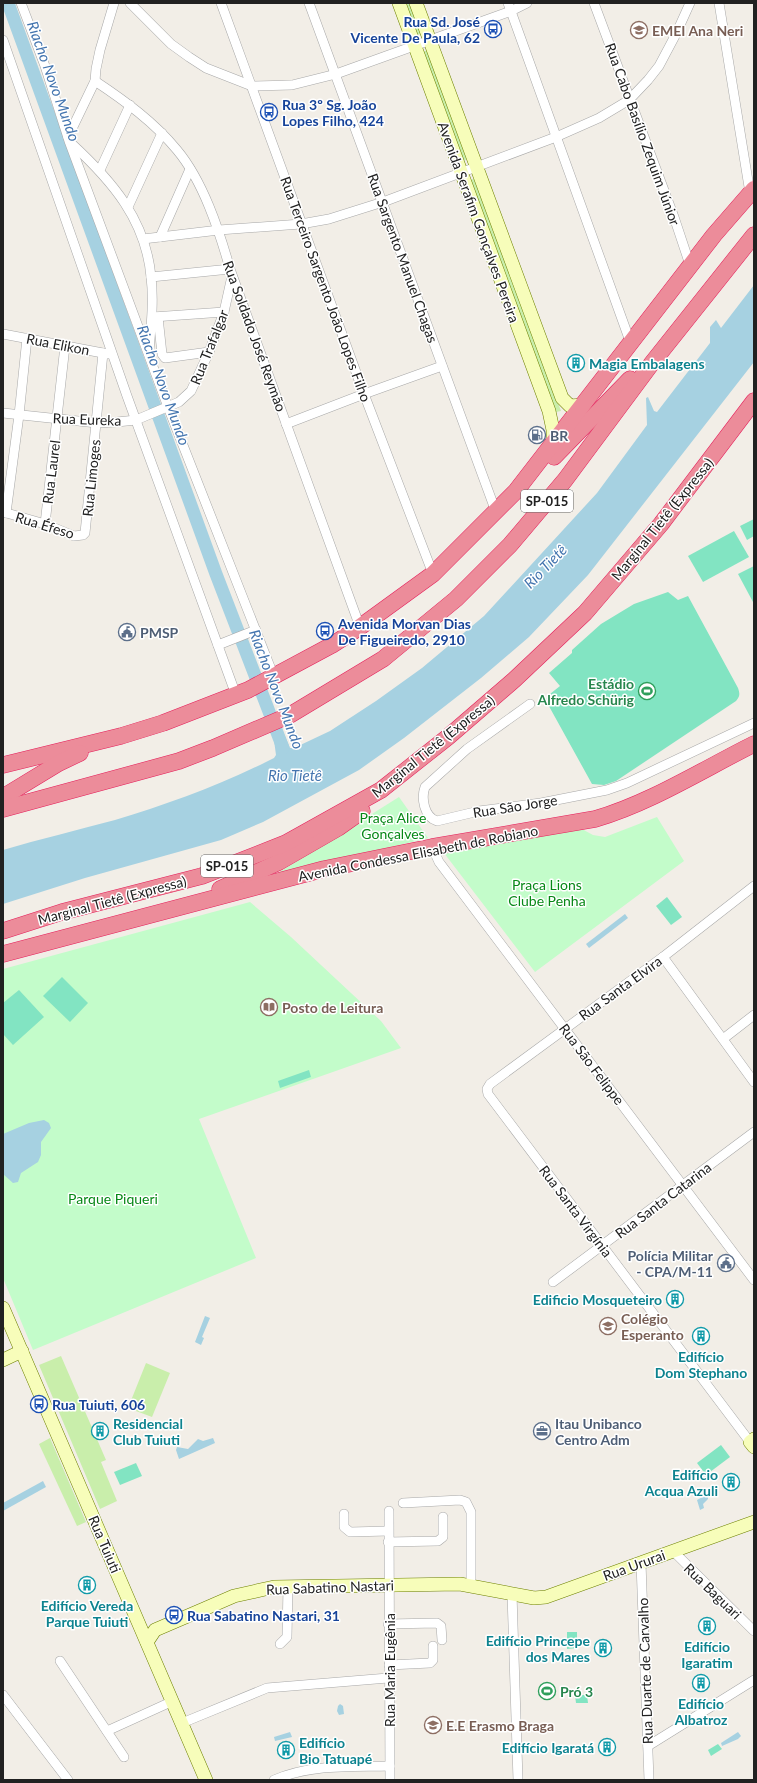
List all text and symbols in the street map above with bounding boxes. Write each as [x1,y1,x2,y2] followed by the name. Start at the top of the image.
[349,13,481,46] place label: Rua Sd. José Vicente De Paula, 62
[24,18,84,144] water label: Riacho Novo Mundo
[483,19,503,39] bus stop icon: Rua Sd. José Vicente De Paula, 62
[629,20,649,40] school or university icon: EMEI Ana Neri
[652,22,743,39] place label: EMEI Ana Neri
[602,40,684,228] street label: Rua Cabo Basílio Zequim Júnior
[282,96,384,129] place label: Rua 3º Sg. João Lopes Filho, 424
[259,102,279,122] bus stop icon: Rua 3º Sg. João Lopes Filho, 424
[435,119,523,325] street label: Avenida Serafim Gonçalves Pereira
[364,171,442,345] street label: Rua Sargento Manuel Chagas
[277,174,375,404] street label: Rua Terceiro Sargento João Lopes Filho
[220,258,290,414] street label: Rua Soldado José Reymão
[186,307,232,387] street label: Rua Trafalgar
[134,322,194,448] water label: Riacho Novo Mundo
[25,330,91,358] street label: Rua Elikon
[566,353,586,373] building icon: Magia Embalagens
[589,355,705,372] place label: Magia Embalagens
[52,409,122,429] street label: Rua Eureka
[527,425,547,445] fuel station icon: BR
[550,427,569,444] place label: BR
[39,439,63,505] street label: Rua Laurel
[79,439,103,517] street label: Rua Limoges
[607,454,717,584] street label: Marginal Tietê (Expressa)
[521,490,573,512] road number: SP-015
[13,508,77,542] street label: Rua Éfeso
[520,540,570,592] water label: Rio Tietê
[337,615,471,648] place label: Avenida Morvan Dias De Figueiredo, 2910
[315,621,335,641] bus stop icon: Avenida Morvan Dias De Figueiredo, 2910
[117,622,137,642] public building icon: PMSP
[140,624,179,641] place label: PMSP
[246,627,308,751] water label: Riacho Novo Mundo
[537,675,635,708] place label: Estádio Alfredo Schürig
[637,681,657,701] sports icon: Estádio Alfredo Schürig
[368,691,498,801] street label: Marginal Tietê (Expressa)
[268,766,322,784] water label: Rio Tietê
[471,791,559,821] street label: Rua São Jorge
[359,809,427,842] park label: Praça Alice Gonçalves
[297,821,539,885] street label: Avenida Condessa Elisabeth de Robiano
[201,855,253,877] road number: SP-015
[36,872,188,928] street label: Marginal Tietê (Expressa)
[508,876,586,909] park label: Praça Lions Clube Penha
[575,952,665,1024] street label: Rua Santa Elvira
[259,997,279,1017] library icon: Posto de Leitura
[282,999,383,1016] place label: Posto de Leitura
[556,1020,628,1108] street label: Rua São Felippe
[612,1158,714,1242] street label: Rua Santa Catarina
[536,1162,616,1260] street label: Rua Santa Virgínia
[68,1190,158,1207] park label: Parque Piqueri
[628,1247,714,1280] place label: Polícia Militar - CPA/M-11
[716,1253,736,1273] public building icon: Polícia Militar - CPA/M-11
[665,1289,685,1309] building icon: Edificio Mosqueteiro
[533,1291,662,1308] place label: Edificio Mosqueteiro
[621,1310,684,1343] place label: Colégio Esperanto
[598,1316,618,1336] school or university icon: Colégio Esperanto
[691,1326,711,1346] building icon: Edifício Dom Stephano
[655,1348,747,1381] place label: Edifício Dom Stephano
[29,1394,49,1414] bus stop icon: Rua Tuiuti, 606
[52,1396,145,1413] place label: Rua Tuiuti, 606
[113,1415,183,1448] place label: Residencial Club Tuiuti
[555,1415,642,1448] place label: Itau Unibanco Centro Adm
[90,1421,110,1441] building icon: Residencial Club Tuiuti
[532,1421,552,1441] office icon: Itau Unibanco Centro Adm
[644,1466,718,1499] place label: Edifício Acqua Azuli
[721,1472,741,1492] building icon: Edifício Acqua Azuli
[85,1513,125,1575] street label: Rua Tuiuti
[600,1546,668,1584] street label: Rua Ururai
[681,1559,745,1623] street label: Rua Baguari
[77,1575,97,1595] building icon: Edifício Vereda Parque Tuiuti
[266,1576,394,1598] street label: Rua Sabatino Nastari
[41,1597,133,1630] place label: Edifício Vereda Parque Tuiuti
[634,1597,656,1745] street label: Rua Duarte de Carvalho
[164,1605,184,1625] bus stop icon: Rua Sabatino Nastari, 31
[187,1607,340,1624] place label: Rua Sabatino Nastari, 31
[381,1613,398,1727] street label: Rua Maria Eugênia
[697,1616,717,1636] building icon: Edifício Igaratim
[486,1632,591,1665] place label: Edifício Princepe dos Mares
[593,1638,613,1658] building icon: Edifício Princepe dos Mares
[681,1638,733,1671] place label: Edifício Igaratim
[691,1673,711,1693] building icon: Edifício Albatroz
[537,1681,557,1701] sports icon: Pró 3
[560,1683,593,1700] place label: Pró 3
[674,1695,728,1728] place label: Edifício Albatroz
[423,1715,443,1735] school or university icon: E.E Erasmo Braga
[446,1717,554,1734] place label: E.E Erasmo Braga
[299,1734,373,1767] place label: Edifício Bio Tatuapé
[597,1737,617,1757] building icon: Edifício Igaratá
[502,1739,594,1756] place label: Edifício Igaratá
[276,1740,296,1760] building icon: Edifício Bio Tatuapé

